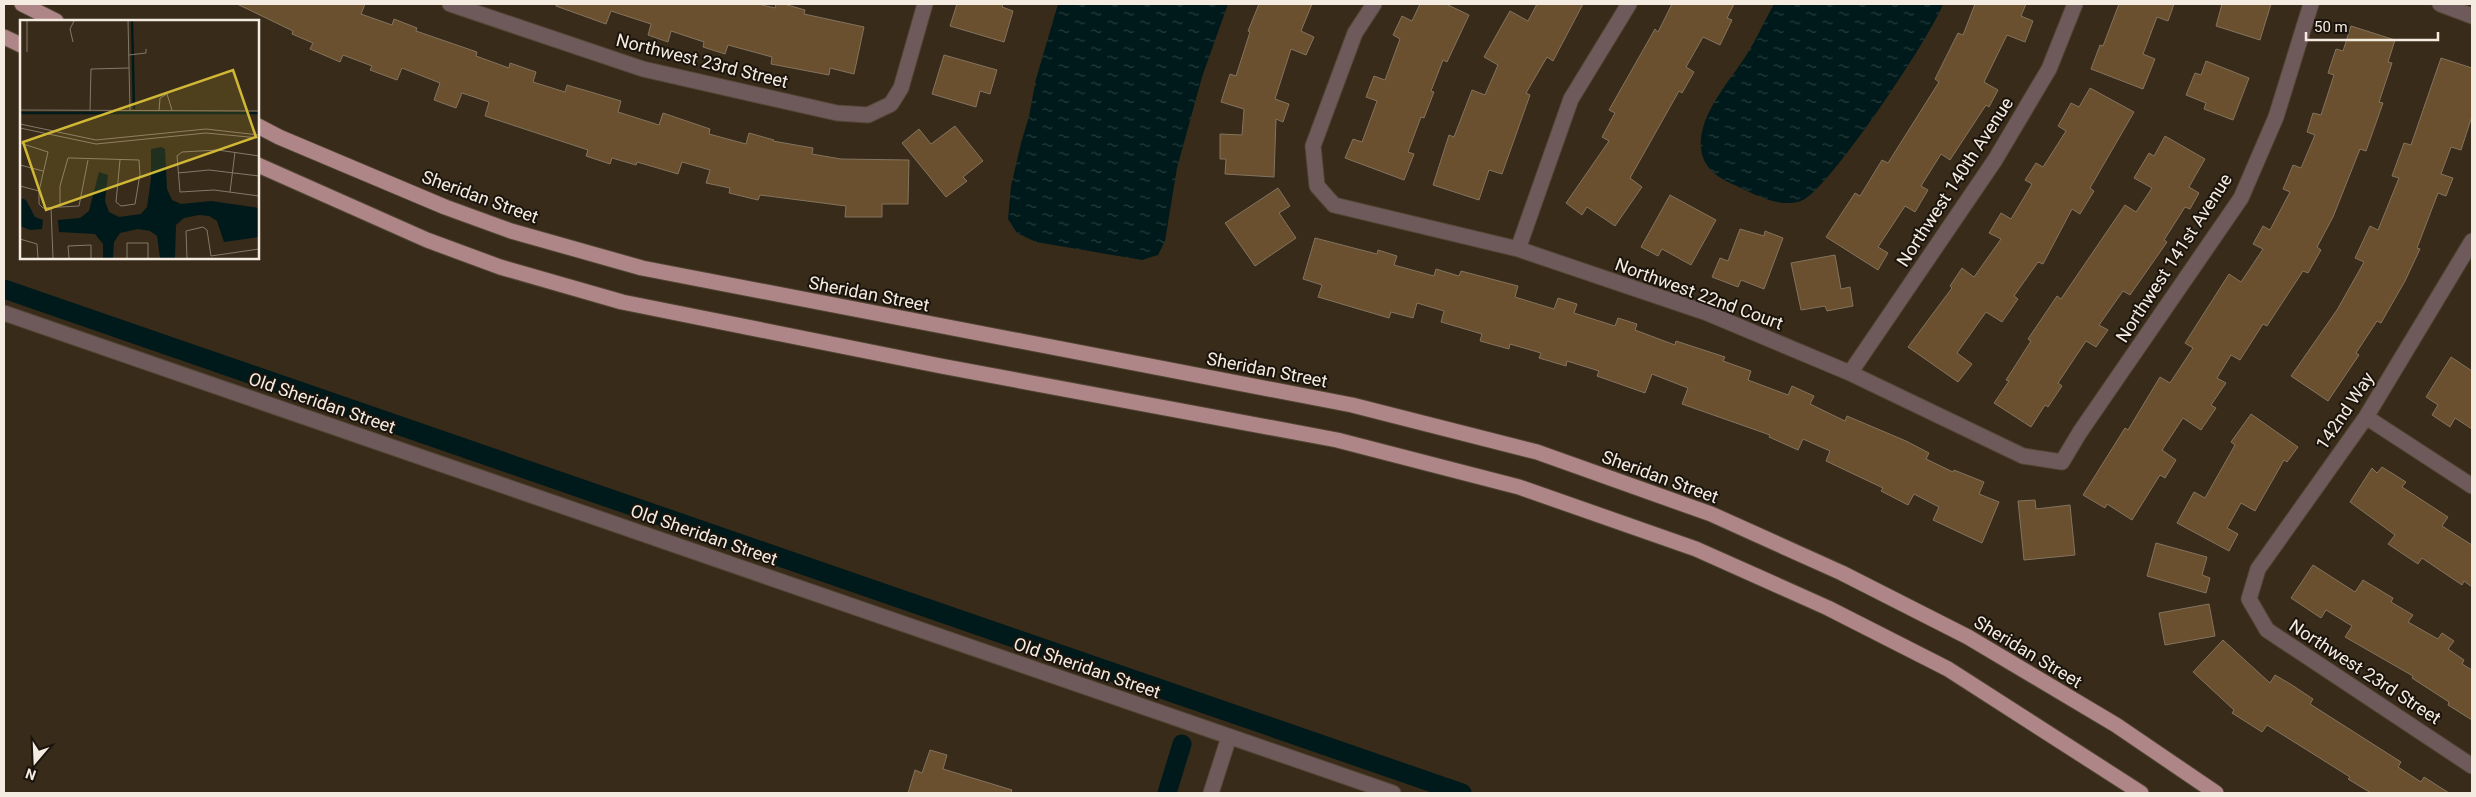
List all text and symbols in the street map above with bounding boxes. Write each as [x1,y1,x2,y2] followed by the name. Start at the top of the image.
[2306,10,2438,42] scale bar
[2314,18,2348,36] text: 50 m
[20,20,259,259] inset map
[614,29,790,92] street label: Northwest 23rd Street
[1892,93,2017,270] street label: Northwest 140th Avenue
[419,166,541,227] street label: Sheridan Street
[2111,169,2236,346] street label: Northwest 141st Avenue
[1612,253,1786,334] street label: Northwest 22nd Court
[807,272,931,316] street label: Sheridan Street
[1205,348,1329,392] street label: Sheridan Street
[246,368,398,438] street label: Old Sheridan Street
[2311,368,2378,453] street label: 142nd Way
[1599,446,1721,507] street label: Sheridan Street
[628,500,780,570] street label: Old Sheridan Street
[1970,611,2086,692] street label: Sheridan Street
[2286,615,2445,728] street label: Northwest 23rd Street
[1011,633,1163,703] street label: Old Sheridan Street
[10,737,60,787] north arrow
[23,765,38,783] text: N

